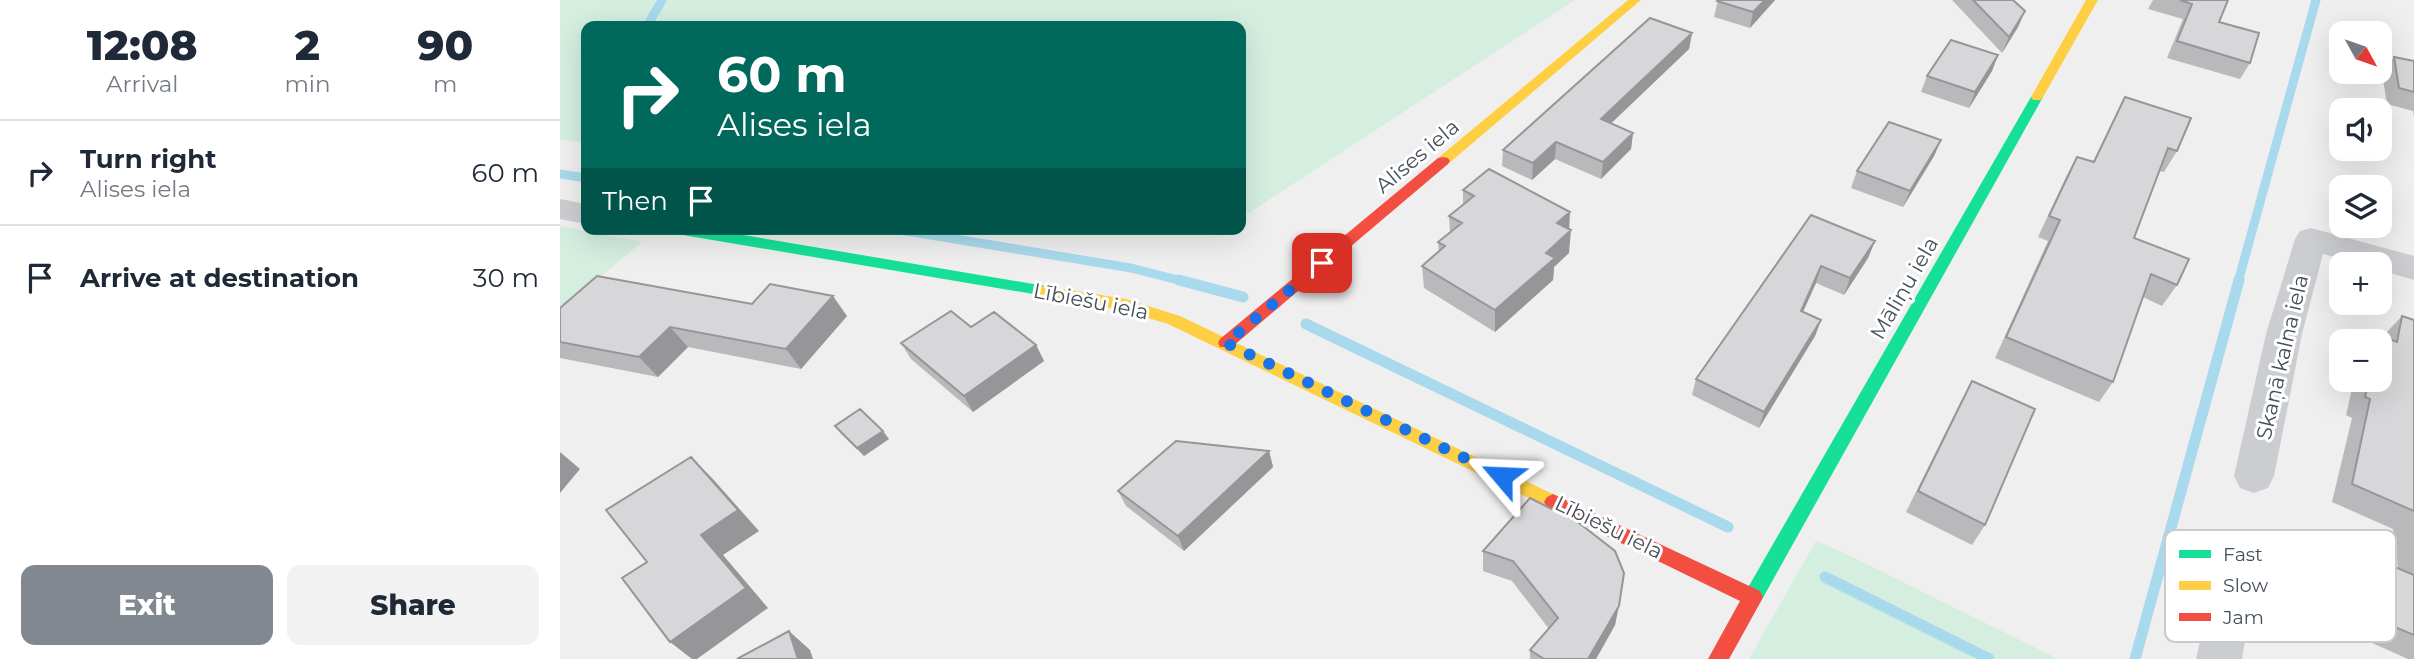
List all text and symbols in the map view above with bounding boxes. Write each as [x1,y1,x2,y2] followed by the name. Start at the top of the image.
[87,19,198,71] text: 12:08
[295,19,320,71] text: 2
[417,19,473,71] text: 90
[2329,21,2392,84] north arrow
[2329,21,2392,392] map controls
[717,45,847,104] text: 60 m
[602,49,693,140] icon: right
[106,70,178,98] text: Arrival
[284,70,331,98] text: min
[433,70,457,98] text: m
[2329,98,2392,161] button: sound
[717,105,872,144] text: Alises iela
[1370,114,1464,198] street label: Alises iela
[80,143,216,175] text: Turn right
[21,154,59,192] icon: right
[472,157,539,189] text: 60 m
[80,175,191,203] text: Alises iela
[2329,175,2392,238] button: layers
[682,182,720,220] icon: arrive
[602,185,668,217] text: Then
[1865,232,1944,344] street label: Māliņu iela
[1292,233,1352,293] pin
[1303,244,1341,282] icon: arrive
[2329,252,2392,315] button: +
[21,259,59,297] icon: arrive
[80,262,359,294] text: Arrive at destination
[473,262,539,294] text: 30 m
[2251,272,2314,442] street label: Skaņā kalna iela
[1031,278,1151,324] street label: Lībiešu iela
[2329,329,2392,392] button: −
[1465,439,1539,513] position arrow
[1551,490,1667,564] street label: Lībiešu iela
[2165,530,2396,642] legend
[2223,543,2263,566] text: Fast
[21,565,273,645] button: Exit
[287,565,539,645] button: Share
[2223,574,2268,597] text: Slow
[2222,606,2264,629] text: Jam

